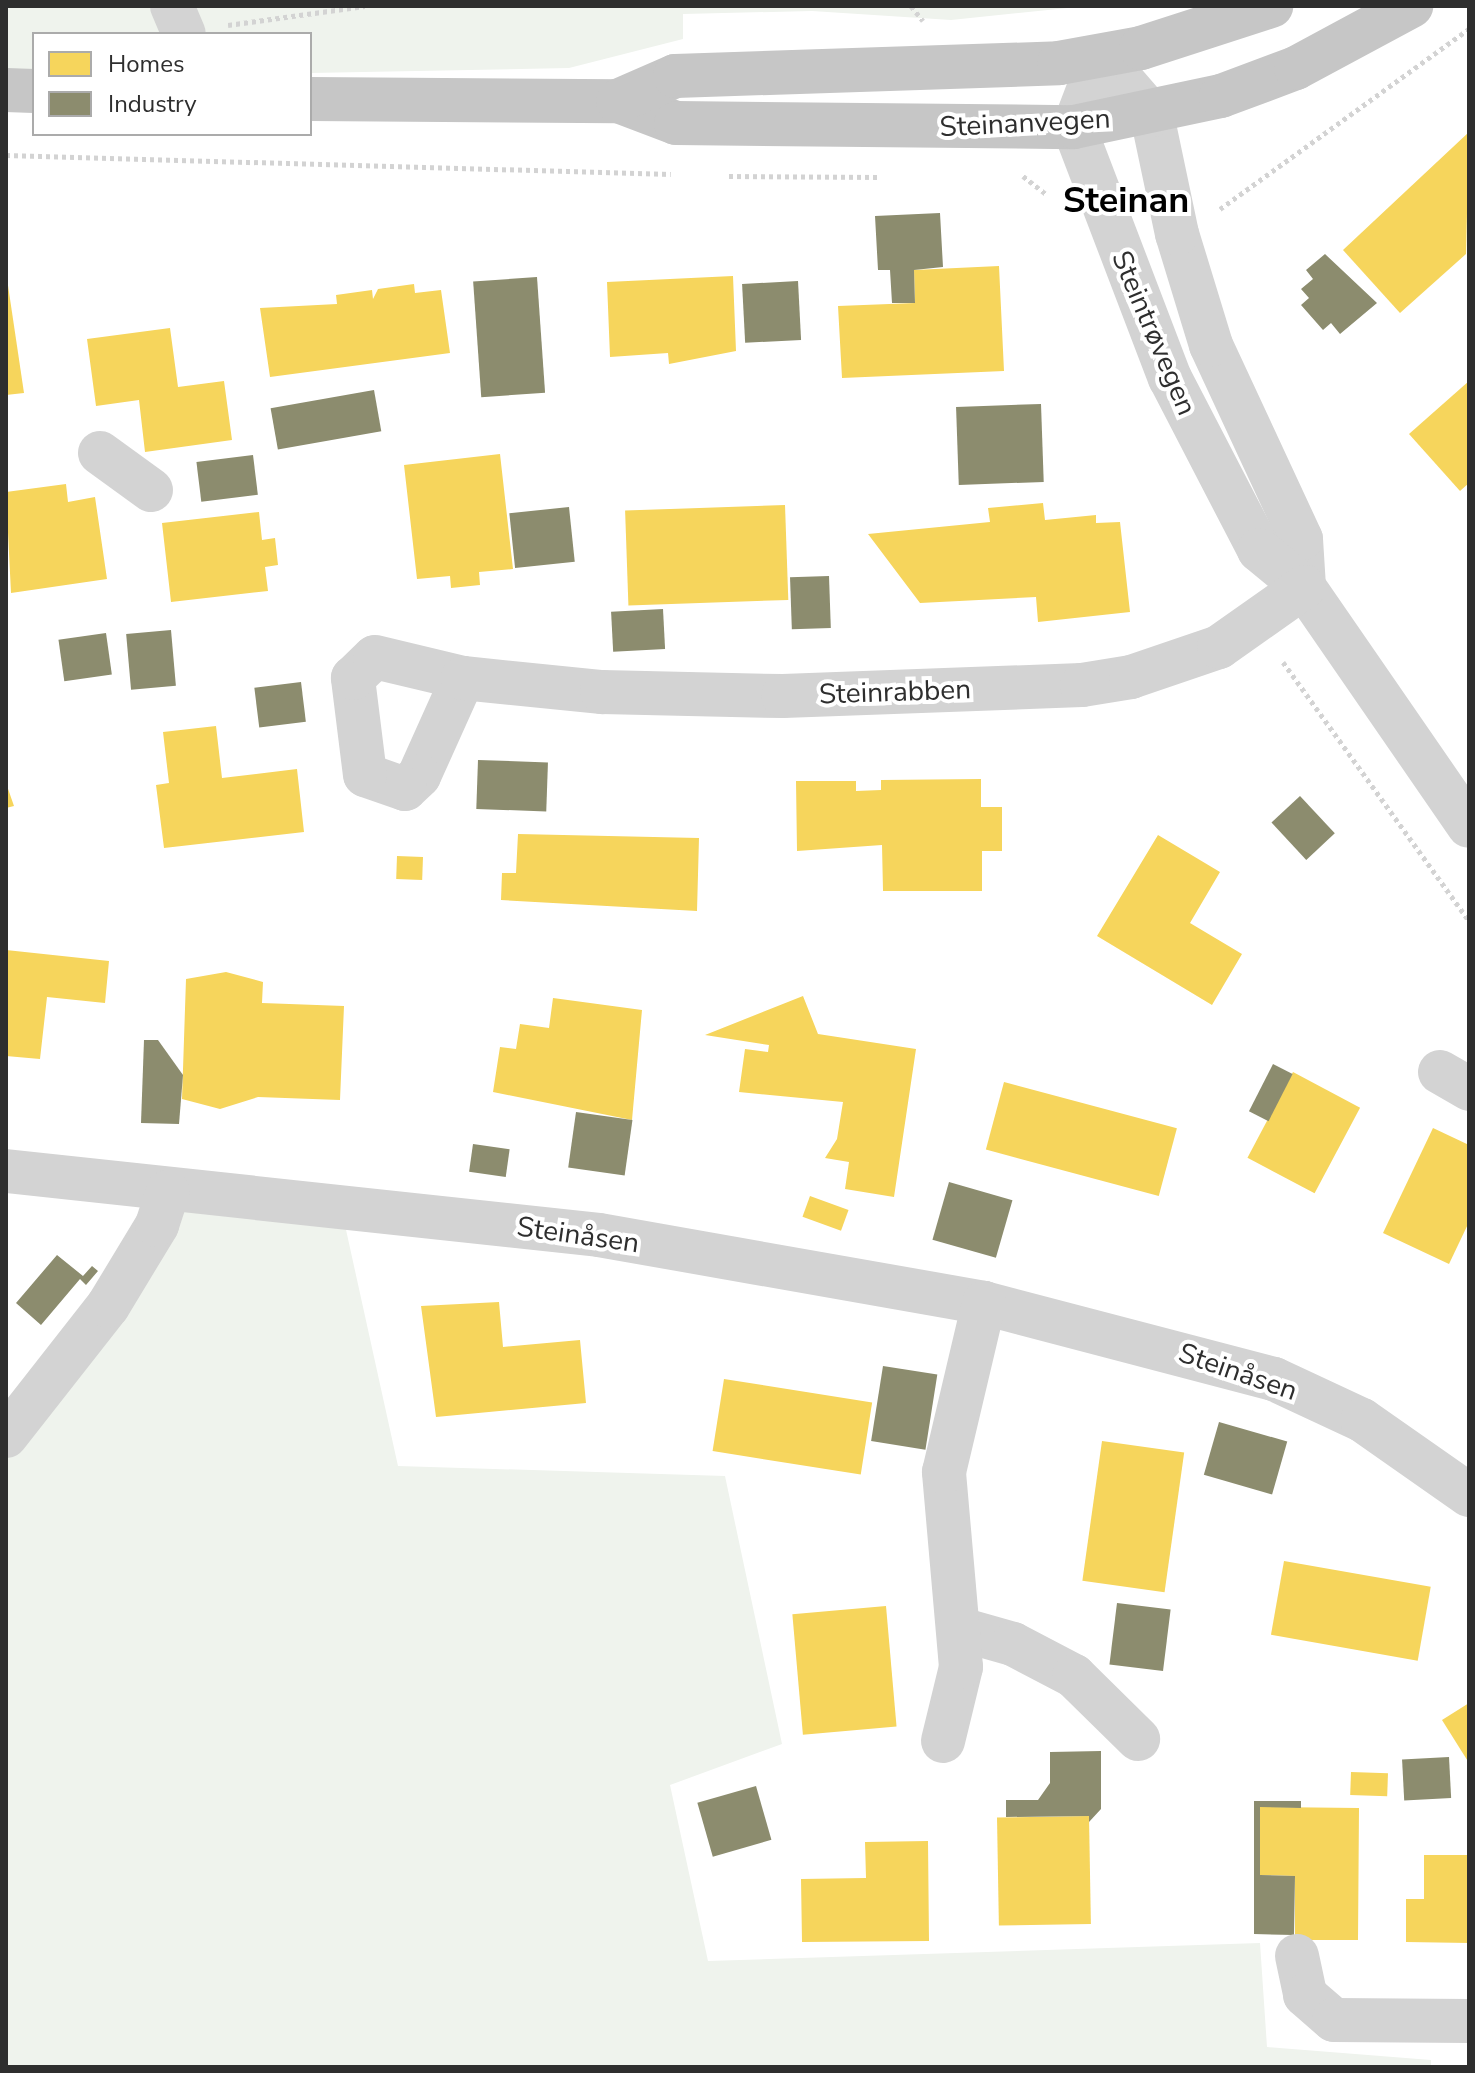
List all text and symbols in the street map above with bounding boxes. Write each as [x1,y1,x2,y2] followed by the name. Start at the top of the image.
[32,32,312,136] legend
[108,48,184,80] text: Homes
[108,88,197,120] text: Industry
[939,102,1111,144] street label: Steinanvegen
[1063,179,1189,223] district label: Steinan
[1104,246,1204,420] street label: Steintrøvegen
[818,673,972,711] street label: Steinrabben
[515,1210,641,1260] street label: Steinåsen
[1174,1336,1302,1408] street label: Steinåsen

